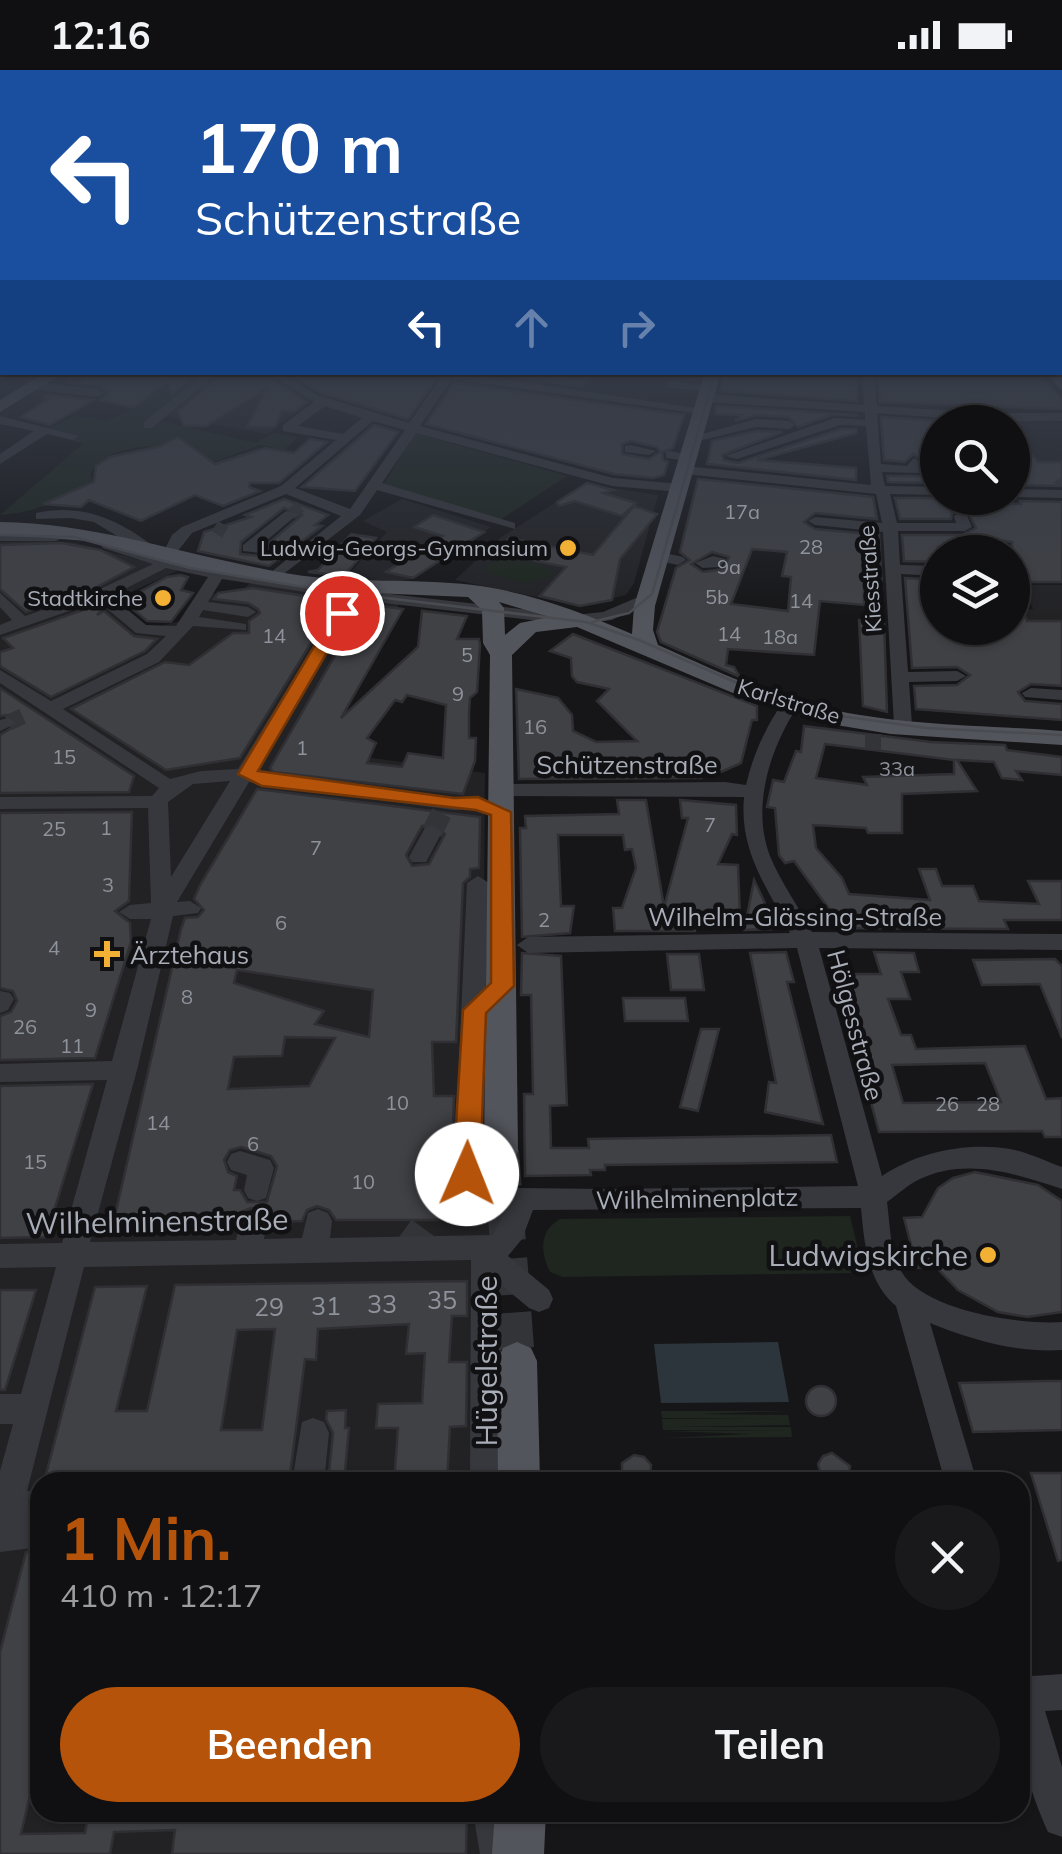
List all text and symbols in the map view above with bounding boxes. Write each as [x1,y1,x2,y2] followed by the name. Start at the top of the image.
[50,11,151,59] text: 12:16
[195,103,403,191] text: 170 m
[30,110,160,240] icon: left
[195,190,521,246] text: Schützenstraße
[399,300,454,355] icon: left
[504,300,559,355] icon: ahead
[609,300,664,355] icon: right
[920,405,1030,645] map controls
[920,405,1030,515] button: search
[724,499,760,524] house number: 17a
[852,524,888,634] street label: Kiesstraße
[260,534,548,562] place label: Ludwig-Georgs-Gymnasium
[799,534,823,559] house number: 28
[920,535,1030,645] button: layers
[557,537,579,559] marker: Ludwig-Georgs-Gymnasium
[717,554,741,579] house number: 9a
[300,571,385,656] pin
[27,584,143,612] place label: Stadtkirche
[705,584,729,609] house number: 5b
[315,586,370,641] icon: arrive
[152,587,174,609] marker: Stadtkirche
[789,588,813,613] house number: 14
[717,621,741,646] house number: 14
[262,623,286,648] house number: 14
[762,624,798,649] house number: 18a
[461,642,473,667] house number: 5
[734,672,844,730] street label: Karlstraße
[452,681,464,706] house number: 9
[523,714,547,739] house number: 16
[296,735,308,760] house number: 1
[52,744,76,769] house number: 15
[536,749,718,780] street label: Schützenstraße
[879,756,915,781] house number: 33a
[704,812,716,837] house number: 7
[100,815,112,840] house number: 1
[42,816,66,841] house number: 25
[310,835,322,860] house number: 7
[102,872,114,897] house number: 3
[648,901,942,932] street label: Wilhelm-Glässing-Straße
[538,907,550,932] house number: 2
[275,910,287,935] house number: 6
[48,935,60,960] house number: 4
[130,939,249,970] place label: Ärztehaus
[94,941,120,967] marker: Ärztehaus
[821,946,891,1104] street label: Hölgesstraße
[181,984,193,1009] house number: 8
[85,997,97,1022] house number: 9
[13,1014,37,1039] house number: 26
[60,1033,84,1058] house number: 11
[385,1090,409,1115] house number: 10
[935,1091,959,1116] house number: 26
[976,1091,1000,1116] house number: 28
[146,1110,170,1135] house number: 14
[415,1122,519,1226] position arrow
[247,1131,259,1156] house number: 6
[23,1149,47,1174] house number: 15
[351,1169,375,1194] house number: 10
[596,1181,798,1215] street label: Wilhelminenplatz
[25,1200,289,1242] street label: Wilhelminenstraße
[768,1236,968,1274] place label: Ludwigskirche
[977,1244,999,1266] marker: Ludwigskirche
[467,1275,505,1447] street label: Hügelstraße
[427,1284,457,1315] house number: 35
[367,1288,397,1319] house number: 33
[311,1290,341,1321] house number: 31
[254,1291,284,1322] house number: 29
[60,1500,231,1575] text: 1 Min.
[895,1505,1000,1610] button: close
[60,1575,262,1615] text: 410 m · 12:17
[60,1687,520,1802] button: Beenden
[540,1687,1000,1802] button: Teilen

